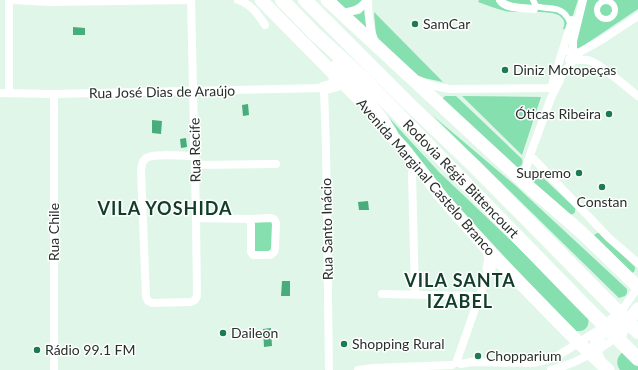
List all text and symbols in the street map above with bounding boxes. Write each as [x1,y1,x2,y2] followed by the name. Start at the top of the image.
[423,15,470,32] place label: SamCar
[410,19,420,29] marker: SamCar
[513,61,616,78] place label: Diniz Motopeças
[500,65,510,75] marker: Diniz Motopeças
[89,82,235,101] street label: Rua José Dias de Araújo
[354,95,499,259] street label: Avenida Marginal Castelo Branco
[515,105,601,122] place label: Óticas Ribeira
[604,109,614,119] marker: Óticas Ribeira
[400,116,523,241] street label: Rodovia Régis Bittencourt
[185,118,204,182] street label: Rua Recife
[516,164,571,181] place label: Supremo
[574,168,584,178] marker: Supremo
[317,178,336,280] street label: Rua Santo Inácio
[597,182,607,192] marker: Constan
[577,193,627,210] place label: Constan
[96,197,233,219] district label: VILA YOSHIDA
[45,203,62,261] street label: Rua Chile
[403,269,516,312] district label: VILA SANTA IZABEL
[231,324,278,341] place label: Daileon
[218,328,228,338] marker: Daileon
[352,335,445,352] place label: Shopping Rural
[339,339,349,349] marker: Shopping Rural
[45,341,136,358] place label: Rádio 99.1 FM
[32,345,42,355] marker: Rádio 99.1 FM
[486,347,562,364] place label: Chopparium
[473,351,483,361] marker: Chopparium

